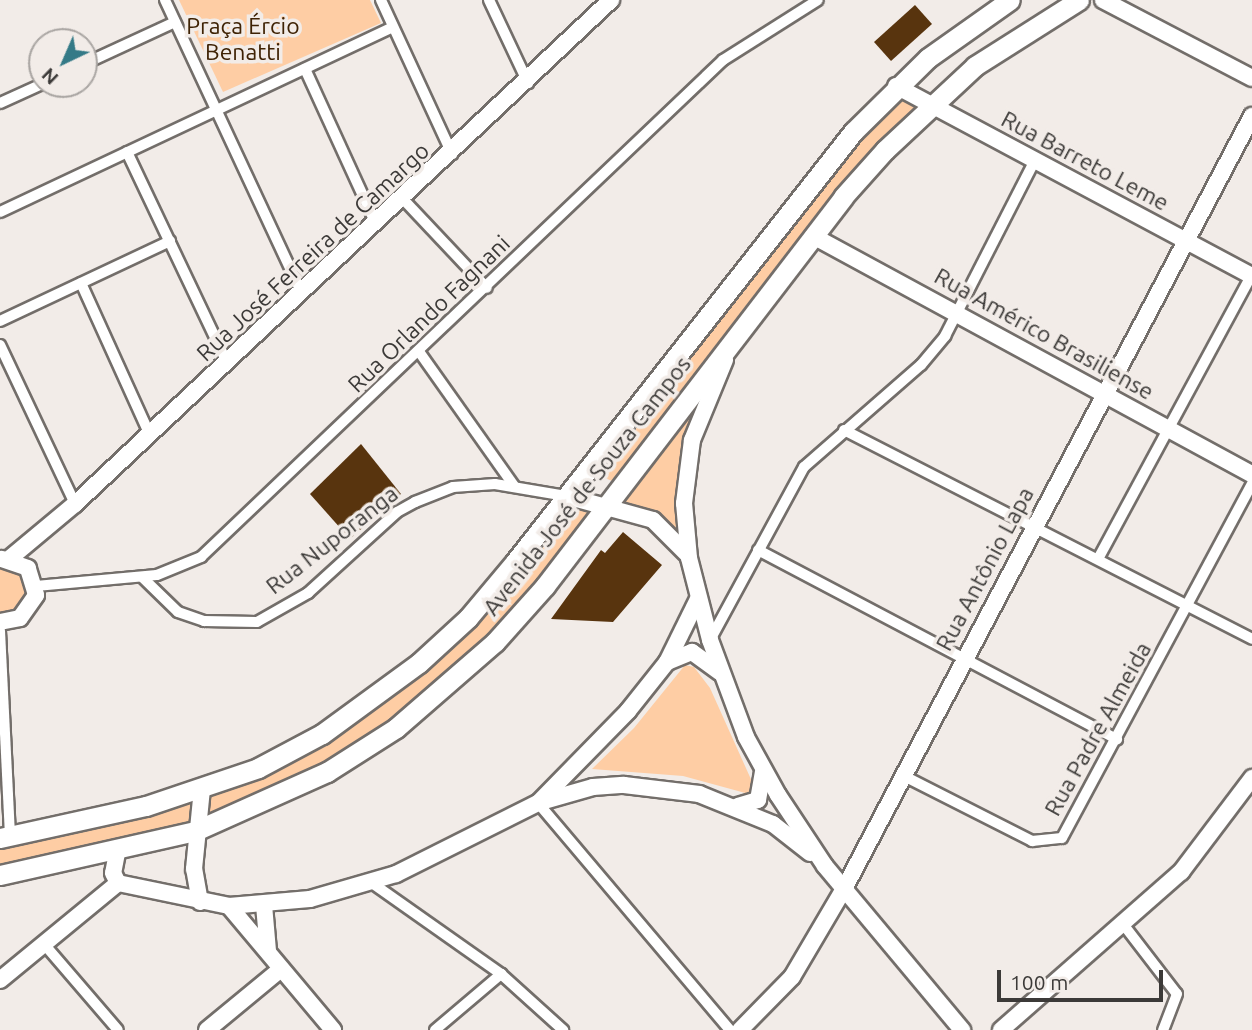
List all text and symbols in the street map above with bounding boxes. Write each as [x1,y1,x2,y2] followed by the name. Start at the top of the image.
[186,12,300,66] park label: Praça Ércio Benatti
[28,28,98,98] north arrow
[37,64,63,90] text: N
[997,105,1173,217] street label: Rua Barreto Leme
[191,137,435,367] street label: Rua José Ferreira de Camargo
[342,230,516,398] street label: Rua Orlando Fagnani
[930,262,1158,406] street label: Rua Américo Brasiliense
[477,351,697,621] street label: Avenida José de Souza Campos
[261,480,403,600] street label: Rua Nuporanga
[930,482,1040,656] street label: Rua Antônio Lapa
[1039,637,1157,821] street label: Rua Padre Almeida
[1000,956,1166,1000] scale bar
[1010,970,1068,994] text: 100 m

